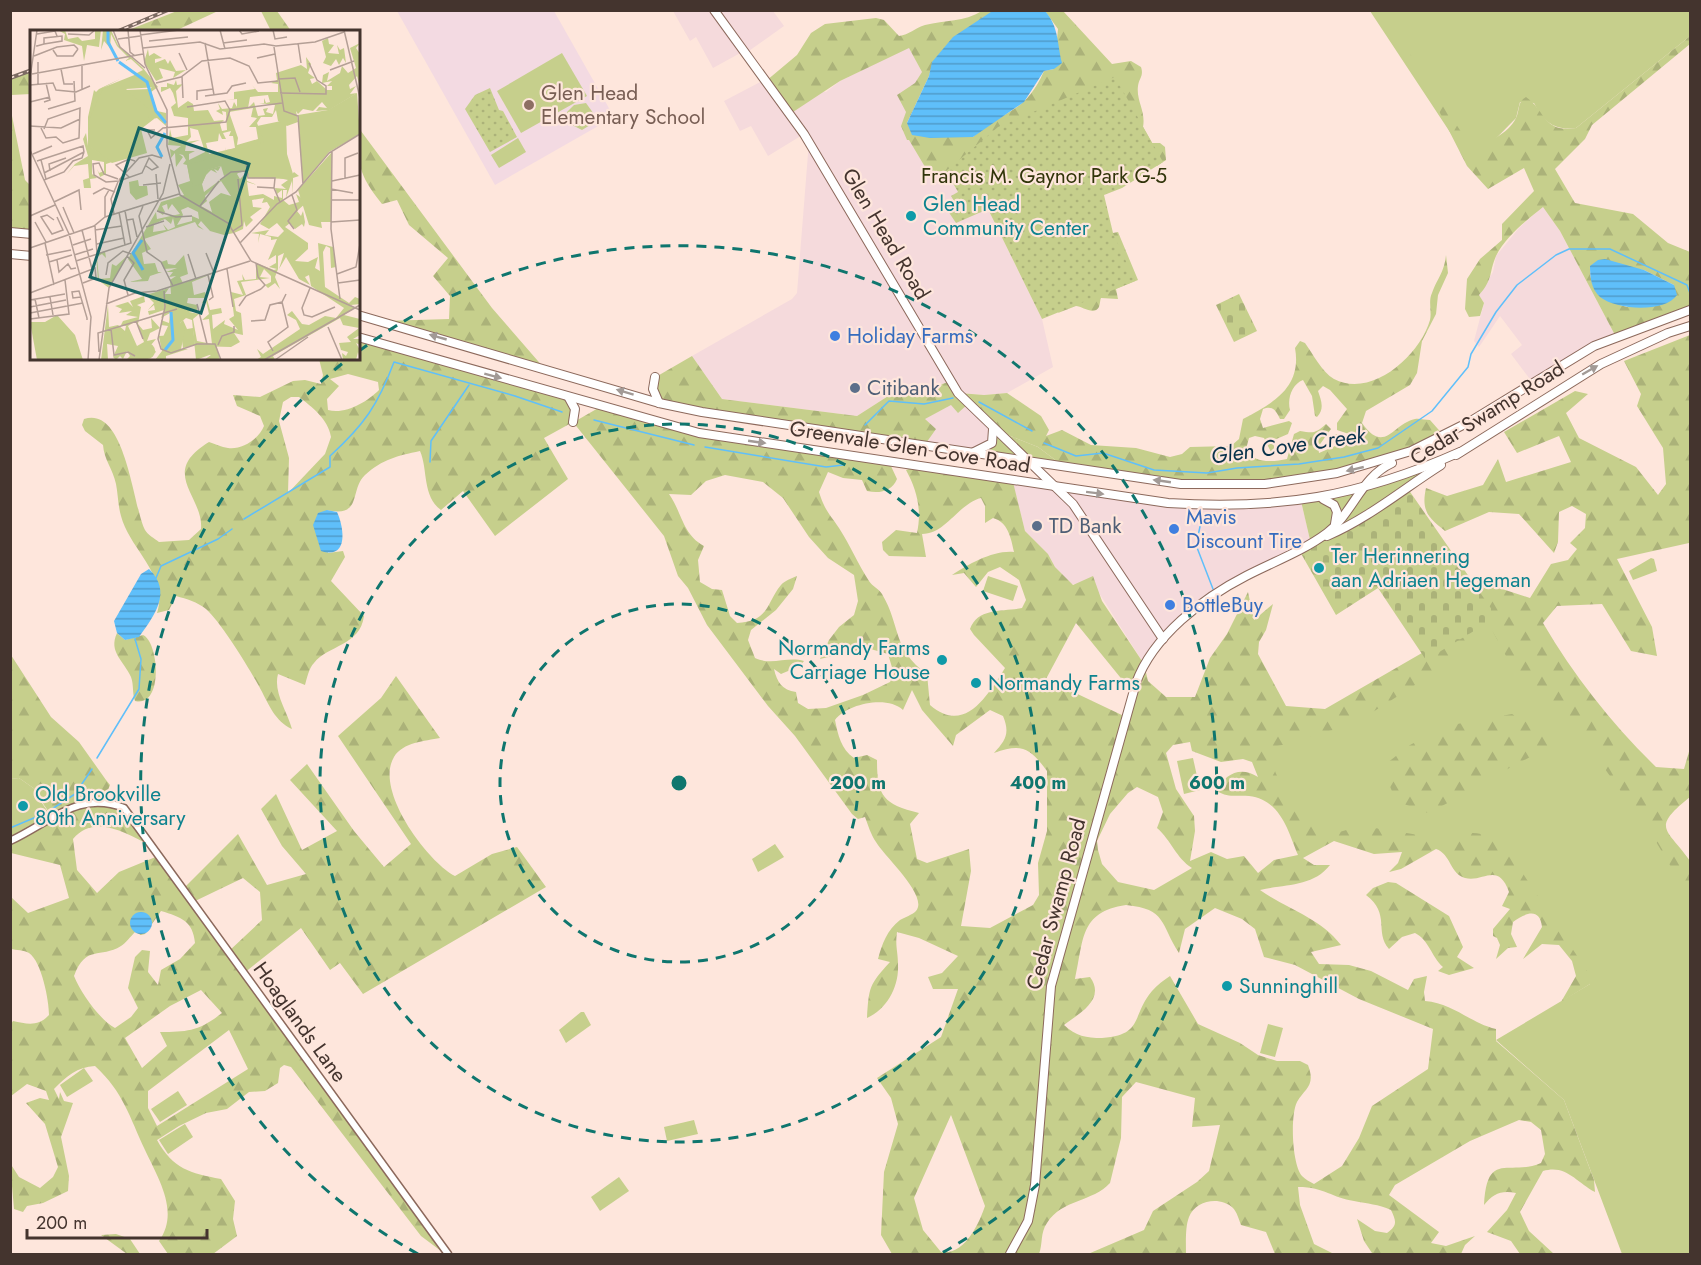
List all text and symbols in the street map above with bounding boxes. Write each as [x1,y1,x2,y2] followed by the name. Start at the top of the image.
[30,30,360,360] inset map
[541,78,705,132] place label: Glen Head Elementary School
[522,98,536,112] marker: Glen Head Elementary School
[921,161,1167,191] park label: Francis M. Gaynor Park G-5
[835,163,937,305] street label: Glen Head Road
[923,189,1090,243] place label: Glen Head Community Center
[904,209,918,223] marker: Glen Head Community Center
[847,321,973,351] place label: Holiday Farms
[828,329,842,343] marker: Holiday Farms
[429,332,447,341] one-way arrow
[1404,353,1570,473] street label: Cedar Swamp Road
[1582,365,1599,375] one-way arrow
[484,371,503,381] one-way arrow
[867,373,940,403] place label: Citibank
[848,381,862,395] marker: Citibank
[616,387,634,396] one-way arrow
[788,413,1032,481] street label: Greenvale Glen Cove Road
[1209,418,1369,472] water label: Glen Cove Creek
[748,438,767,447] one-way arrow
[1346,464,1364,474] one-way arrow
[1152,476,1171,486] one-way arrow
[1086,488,1105,498] one-way arrow
[1186,502,1302,556] place label: Mavis Discount Tire
[1049,511,1122,541] place label: TD Bank
[1030,519,1044,533] marker: TD Bank
[1167,522,1181,536] marker: Mavis Discount Tire
[1331,541,1531,595] place label: Ter Herinnering aan Adriaen Hegeman
[1312,561,1326,575] marker: Ter Herinnering aan Adriaen Hegeman
[1182,590,1264,620] place label: BottleBuy
[1163,598,1177,612] marker: BottleBuy
[778,633,930,687] place label: Normandy Farms Carriage House
[935,653,949,667] marker: Normandy Farms Carriage House
[988,668,1140,698] place label: Normandy Farms
[969,676,983,690] marker: Normandy Farms
[830,770,886,796] text: 200 m
[1010,770,1066,796] text: 400 m
[1189,770,1245,796] text: 600 m
[669,773,689,793] centre of rings
[35,779,186,833] place label: Old Brookville 80th Anniversary
[16,799,30,813] marker: Old Brookville 80th Anniversary
[1019,815,1093,993] street label: Cedar Swamp Road
[246,955,354,1089] street label: Hoaglands Lane
[1239,971,1338,1001] place label: Sunninghill
[1220,979,1234,993] marker: Sunninghill
[27,1202,207,1240] scale bar
[36,1210,87,1236] text: 200 m

